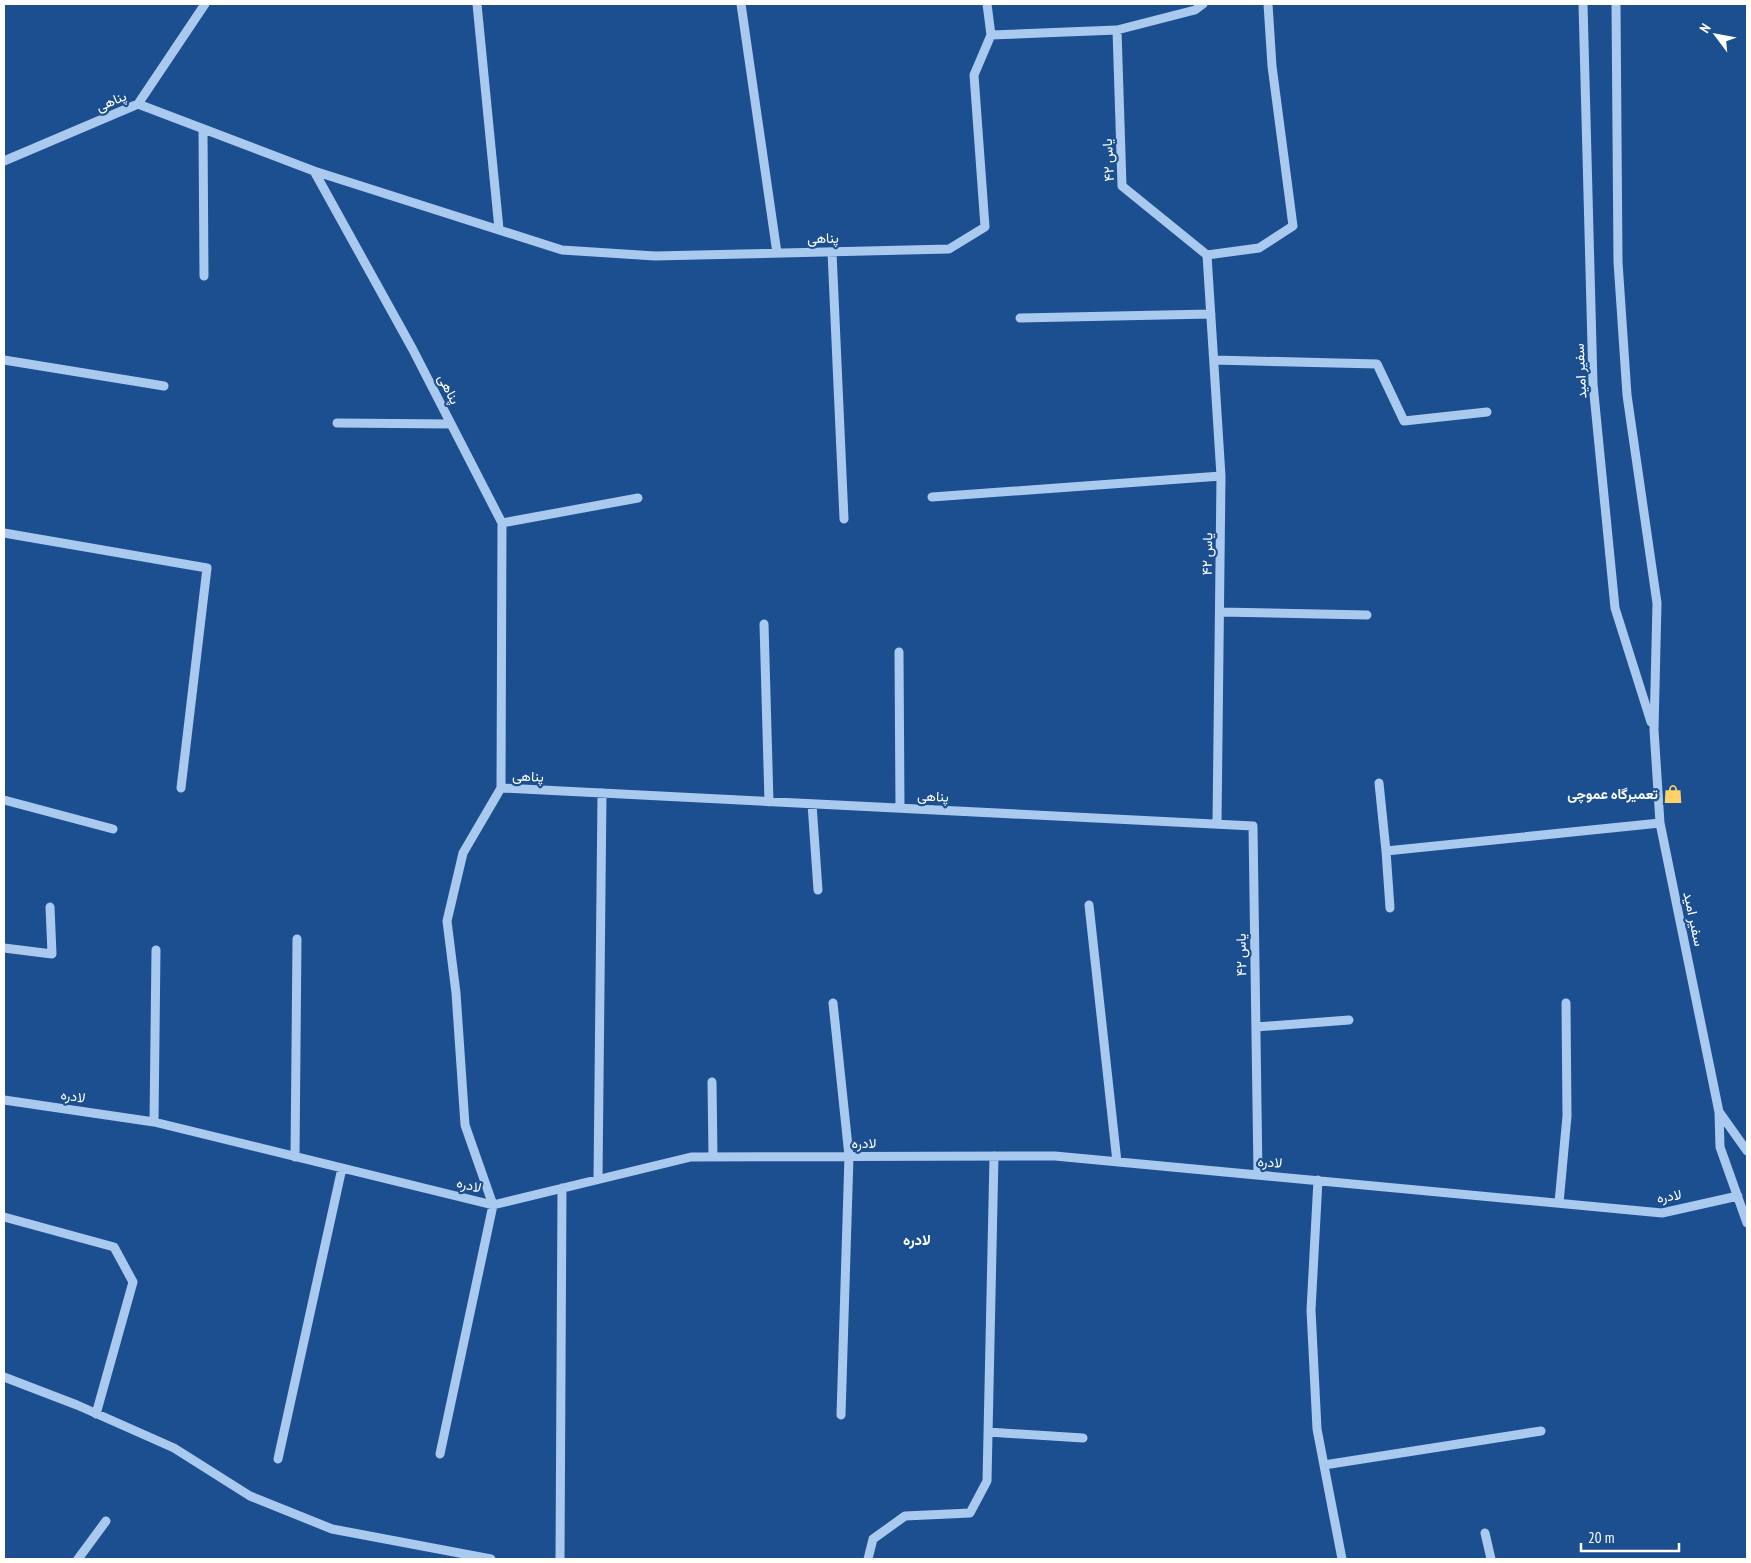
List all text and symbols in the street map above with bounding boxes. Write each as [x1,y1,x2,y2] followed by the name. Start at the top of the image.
[1691,10,1741,60] north arrow
[1695,20,1715,36] text: N
[93,87,129,116] street label: پناهی
[1098,138,1118,182] street label: یاس ۴۲
[807,229,839,248] street label: پناهی
[1570,343,1590,399] street label: سفیر امید
[433,371,464,408] street label: پناهی
[1198,532,1216,576] street label: یاس ۴۲
[512,766,544,787] street label: پناهی
[1662,783,1684,805] shop icon: تعمیرگاه عموچی
[1567,785,1659,804] place label: تعمیرگاه عموچی
[917,786,949,807] street label: پناهی
[1679,890,1709,948] street label: سفیر امید
[1232,933,1250,977] street label: یاس ۴۲
[59,1085,87,1107] street label: لادره
[852,1134,876,1152] street label: لادره
[1257,1152,1283,1172] street label: لادره
[455,1173,483,1197] street label: لادره
[1655,1185,1683,1207] street label: لادره
[903,1230,931,1249] district label: لادره
[1581,1520,1678,1552] scale bar
[1588,1528,1614,1547] text: 20 m

